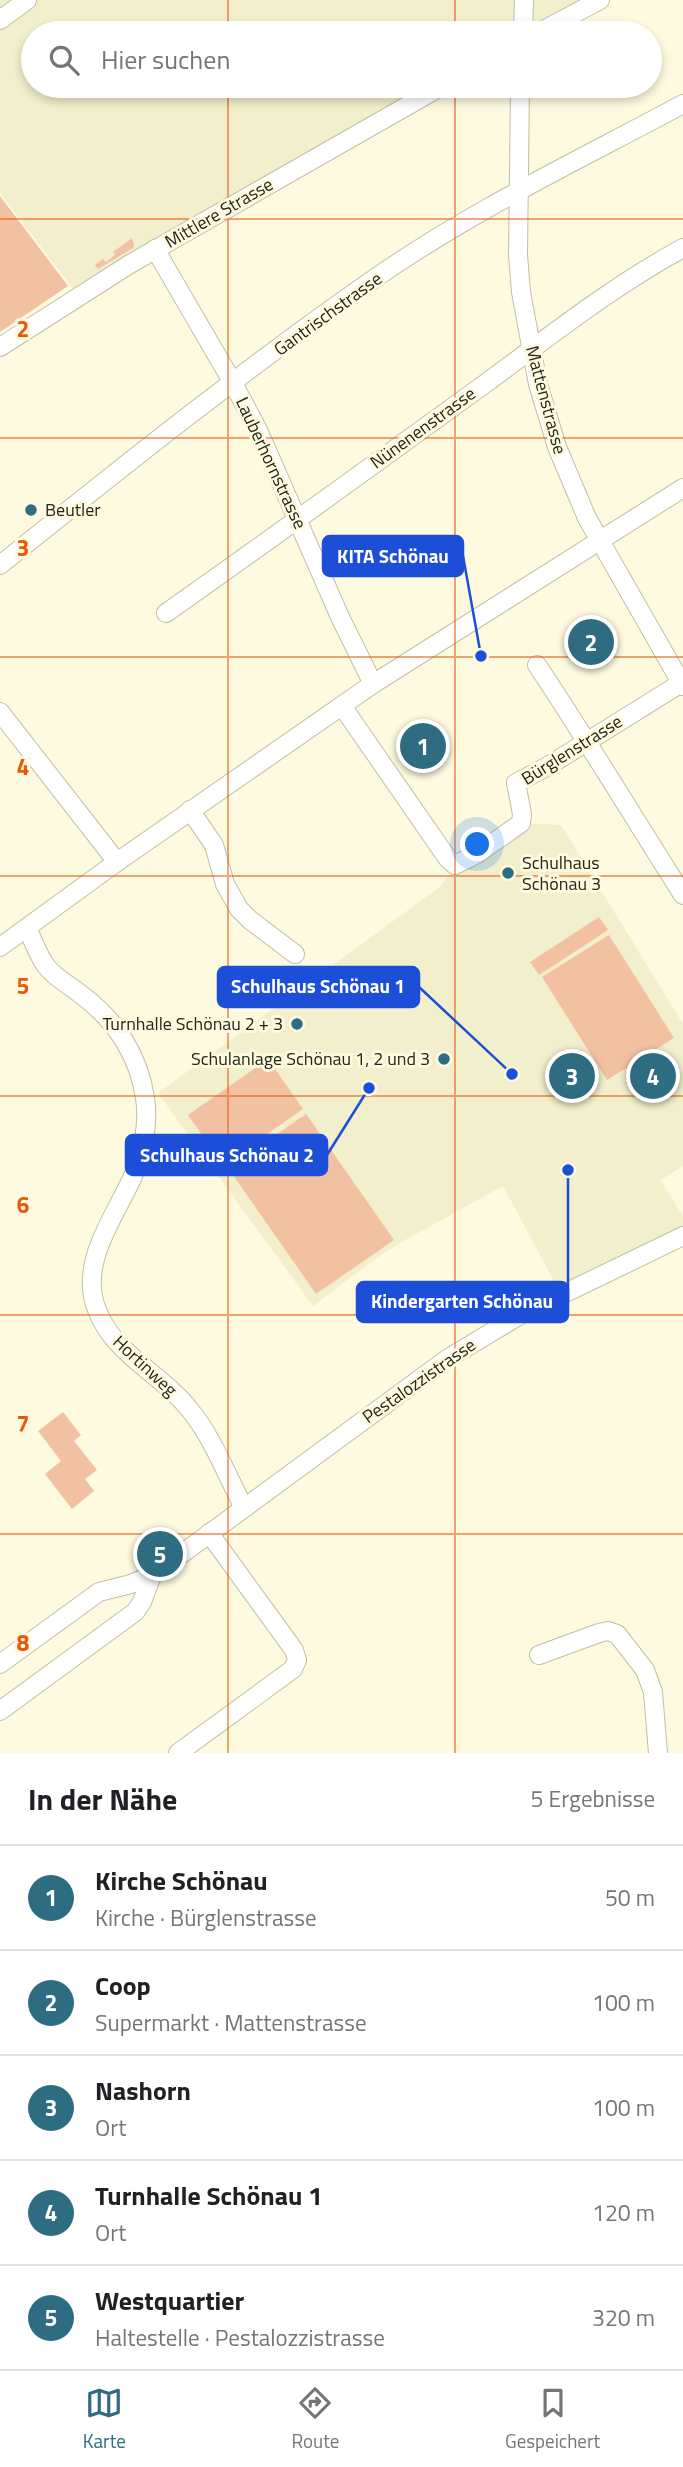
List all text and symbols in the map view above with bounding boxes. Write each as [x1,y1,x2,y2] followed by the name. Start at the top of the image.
[21,21,662,98] search box
[101,40,230,79] text: Hier suchen
[45,41,83,79] icon: search
[160,171,278,255] street label: Mittlere Strasse
[268,265,387,362] street label: Gantrischstrasse
[17,311,29,346] text: 2
[519,343,574,457] street label: Mattenstrasse
[364,380,481,475] street label: Nünenenstrasse
[229,392,314,533] street label: Lauberhornstrasse
[45,496,101,523] place label: Beutler
[23,502,39,518] marker: Beutler
[17,530,29,565] text: 3
[323,536,463,576] callout: KITA Schönau
[337,541,449,570] text: KITA Schönau
[568,616,614,668] pin: 2
[516,708,628,791] street label: Bürglenstrasse
[400,720,446,772] pin: 1
[17,749,29,784] text: 4
[460,827,494,861] your location
[522,849,601,897] place label: Schulhaus Schönau 3
[500,865,516,881] marker: Schulhaus Schönau 3
[218,967,419,1007] callout: Schulhaus Schönau 1
[17,968,29,1003] text: 5
[231,971,405,1000] text: Schulhaus Schönau 1
[102,1010,283,1037] place label: Turnhalle Schönau 2 + 3
[289,1016,305,1032] marker: Turnhalle Schönau 2 + 3
[191,1045,430,1072] place label: Schulanlage Schönau 1, 2 und 3
[549,1050,595,1102] pin: 3
[630,1050,676,1102] pin: 4
[436,1051,452,1067] marker: Schulanlage Schönau 1, 2 und 3
[126,1135,327,1175] callout: Schulhaus Schönau 2
[140,1140,314,1169] text: Schulhaus Schönau 2
[17,1187,30,1222] text: 6
[357,1282,568,1322] callout: Kindergarten Schönau
[371,1286,553,1315] text: Kindergarten Schönau
[107,1329,184,1403] street label: Hortinweg
[356,1331,481,1430] street label: Pestalozzistrasse
[17,1406,29,1441] text: 7
[137,1528,183,1580] pin: 5
[17,1625,30,1660] text: 8
[28,1776,177,1822] text: In der Nähe
[531,1781,655,1816] text: 5 Ergebnisse
[95,1861,268,1900] text: Kirche Schönau
[45,1880,57,1915] text: 1
[605,1880,655,1915] text: 50 m
[95,1900,317,1935] text: Kirche · Bürglenstrasse
[95,1966,151,2005] text: Coop
[45,1985,57,2020] text: 2
[592,1985,655,2020] text: 100 m
[95,2005,367,2040] text: Supermarkt · Mattenstrasse
[95,2071,191,2110] text: Nashorn
[45,2090,57,2125] text: 3
[592,2090,655,2125] text: 100 m
[95,2110,126,2145] text: Ort
[95,2176,323,2215] text: Turnhalle Schönau 1
[45,2195,57,2230] text: 4
[592,2195,655,2230] text: 120 m
[95,2215,126,2250] text: Ort
[95,2281,244,2320] text: Westquartier
[45,2300,57,2335] text: 5
[592,2300,655,2335] text: 320 m
[95,2320,385,2355] text: Haltestelle · Pestalozzistrasse
[83,2384,126,2455] tab: Karte
[291,2384,339,2455] tab: Route
[505,2384,600,2455] tab: Gespeichert

